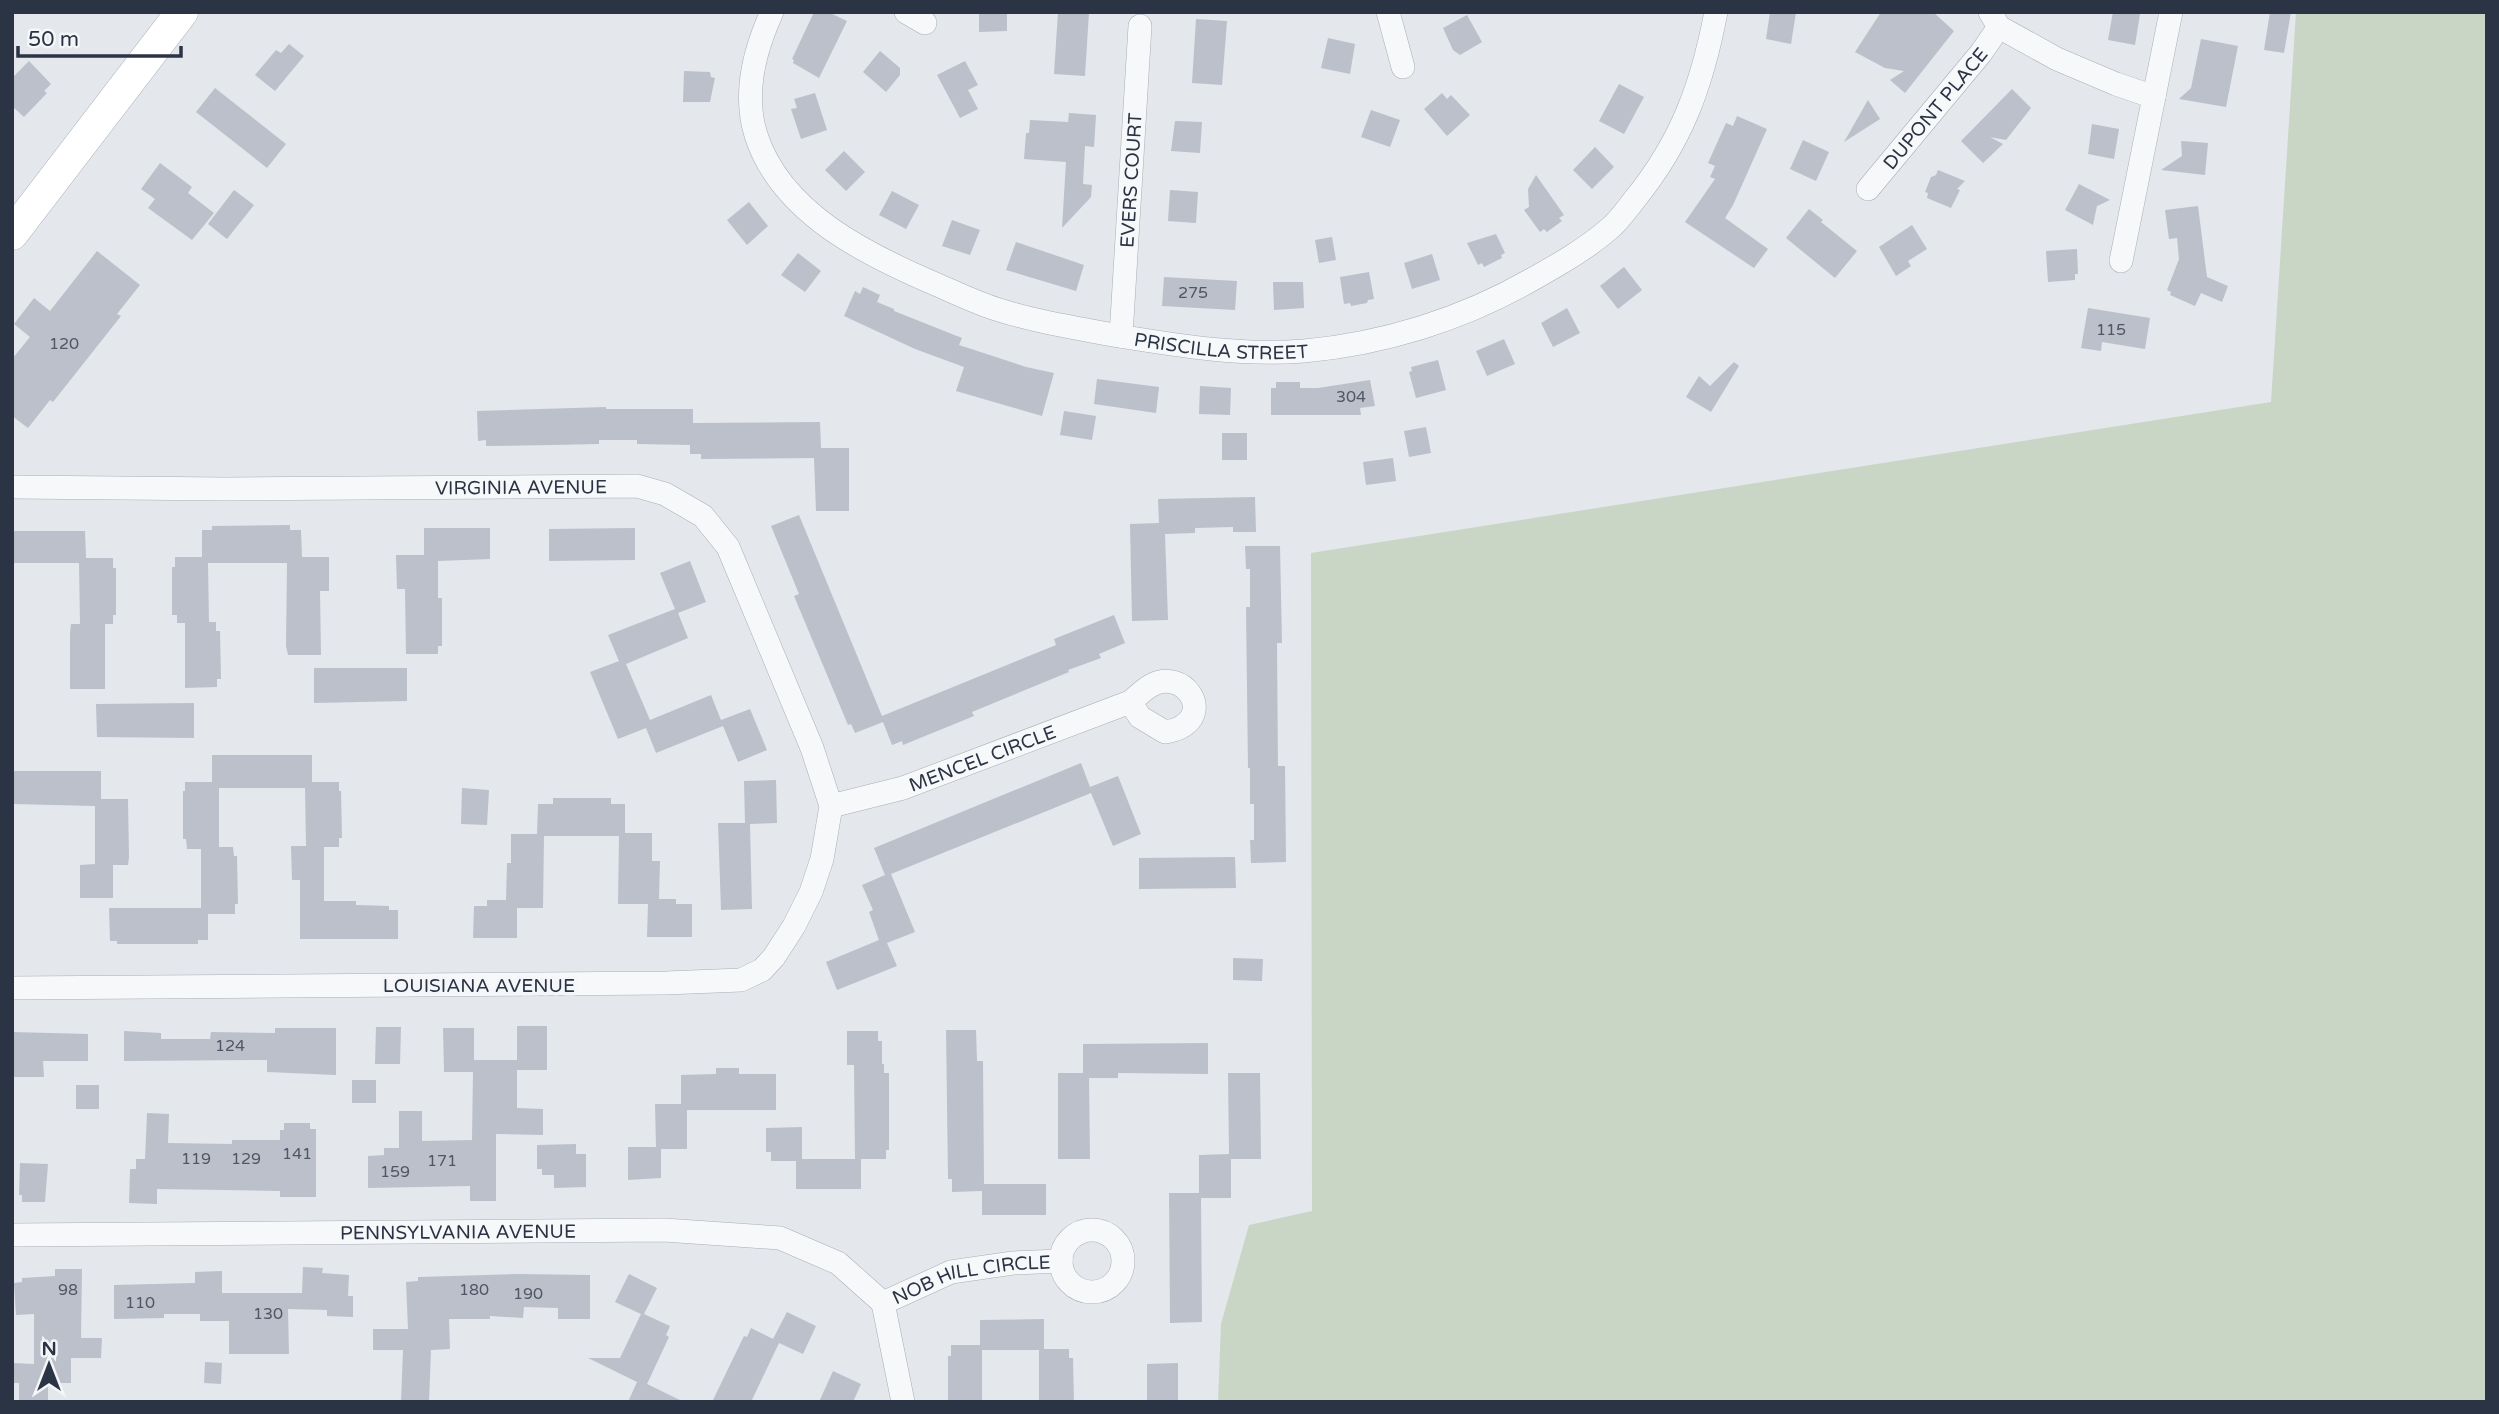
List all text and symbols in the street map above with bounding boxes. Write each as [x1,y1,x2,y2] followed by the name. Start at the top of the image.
[18,14,180,58] scale bar
[28,27,79,52] text: 50 m
[1879,44,1993,174] street label: DUPONT PLACE
[1116,112,1147,249] street label: EVERS COURT
[1178,283,1208,303] house number: 275
[2096,320,2126,340] house number: 115
[1132,329,1310,364] street label: PRISCILLA STREET
[49,334,79,354] house number: 120
[1336,387,1366,407] house number: 304
[435,476,607,499] street label: VIRGINIA AVENUE
[906,721,1059,797] street label: MENCEL CIRCLE
[383,975,575,997] street label: LOUISIANA AVENUE
[215,1036,245,1056] house number: 124
[282,1144,312,1164] house number: 141
[181,1149,211,1169] house number: 119
[231,1149,261,1169] house number: 129
[427,1151,457,1171] house number: 171
[380,1162,410,1182] house number: 159
[340,1221,576,1244] street label: PENNSYLVANIA AVENUE
[889,1251,1051,1309] street label: NOB HILL CIRCLE
[58,1280,78,1300] house number: 98
[459,1280,489,1300] house number: 180
[513,1284,543,1304] house number: 190
[125,1293,155,1313] house number: 110
[253,1304,283,1324] house number: 130
[14,1330,84,1400] north arrow
[41,1338,57,1360] text: N

